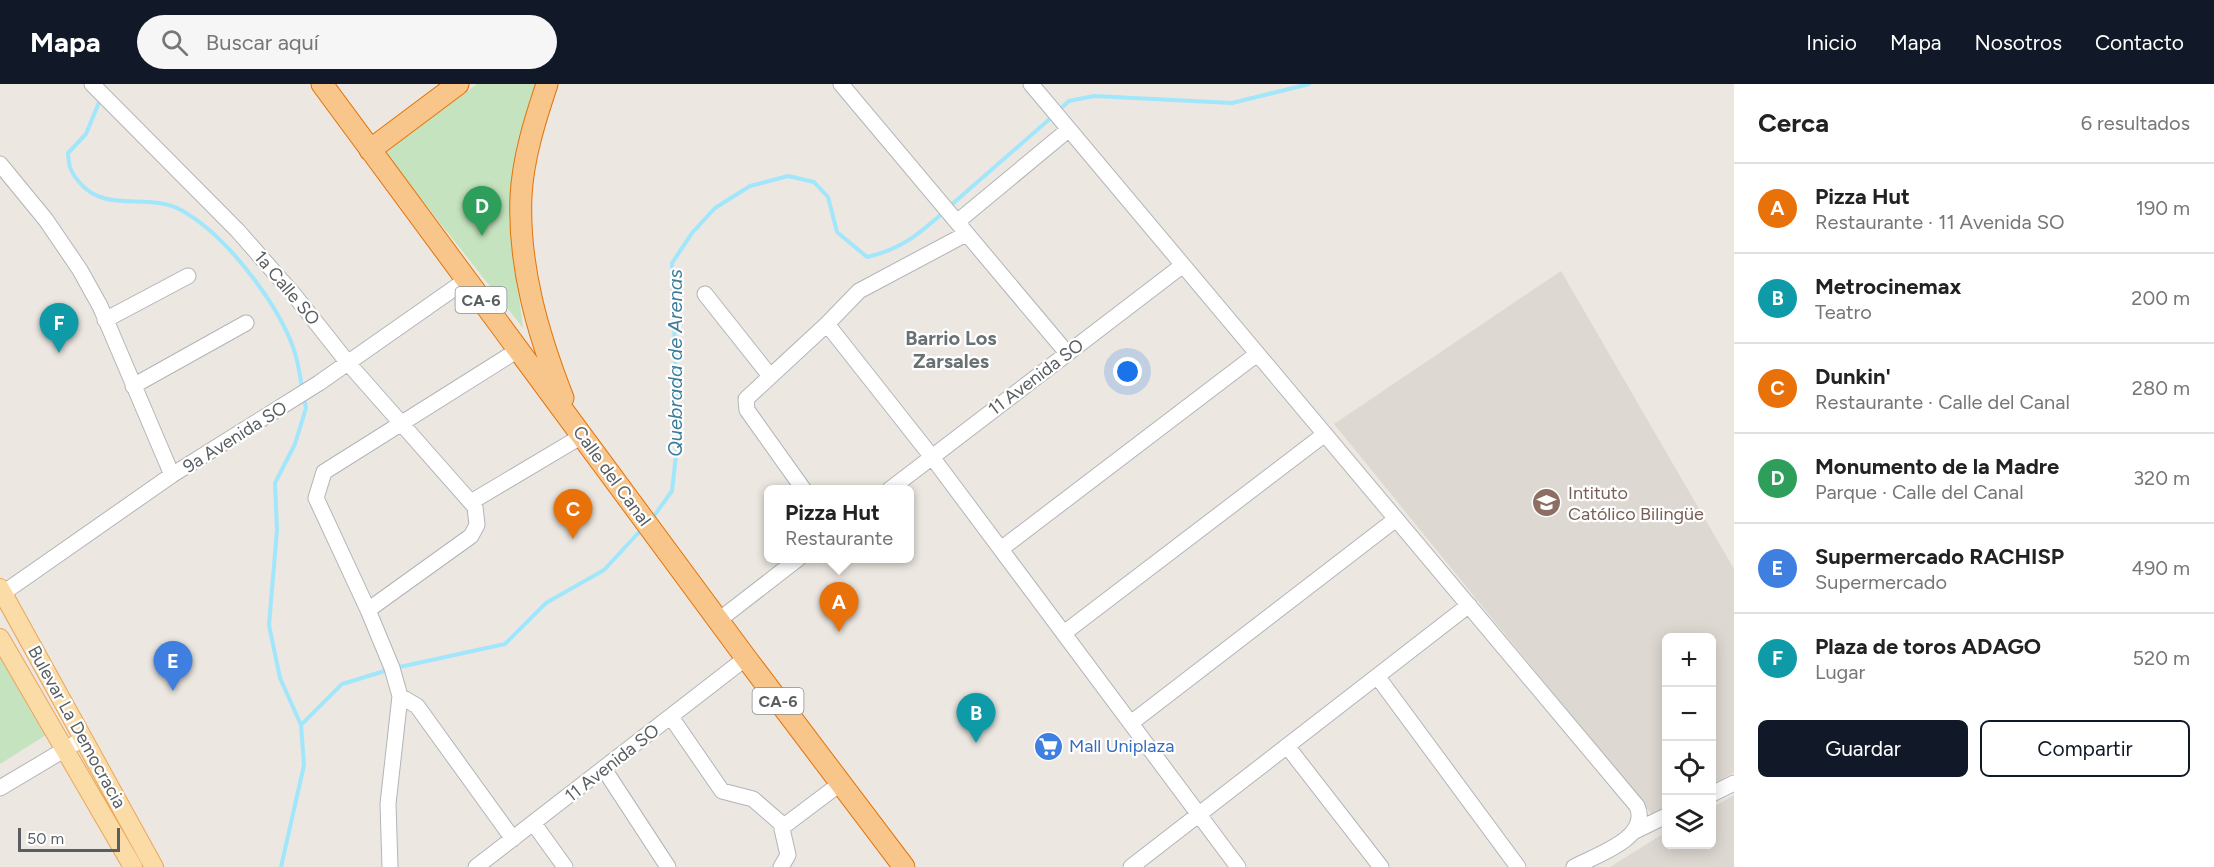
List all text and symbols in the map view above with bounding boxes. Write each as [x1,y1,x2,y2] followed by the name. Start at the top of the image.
[137,15,557,69] search box
[30,25,101,59] text: Mapa
[158,26,191,59] icon: search
[206,29,319,56] text: Buscar aquí
[1806,30,1857,55] text: Inicio
[1890,30,1942,55] text: Mapa
[1975,30,2062,55] text: Nosotros
[2095,30,2184,55] text: Contacto
[1758,107,1829,139] text: Cerca
[2081,111,2190,135] text: 6 resultados
[1815,183,1910,210] text: Pizza Hut
[462,186,502,236] pin: D
[1770,196,1785,220] text: A
[2136,196,2190,220] text: 190 m
[1815,210,2064,234] text: Restaurante · 11 Avenida SO
[250,246,325,330] street label: 1a Calle SO
[663,269,687,457] water label: Quebrada de Arenas
[1815,273,1961,300] text: Metrocinemax
[1771,286,1784,310] text: B
[2131,286,2190,310] text: 200 m
[456,287,506,313] road number: CA-6
[1815,300,1872,324] text: Teatro
[40,304,78,353] pin: F
[905,326,997,373] district label: Barrio Los Zarsales
[984,334,1088,420] street label: 11 Avenida SO
[1113,357,1142,386] your location
[1815,363,1891,390] text: Dunkin'
[1770,376,1785,400] text: C
[2132,376,2190,400] text: 280 m
[1815,390,2070,414] text: Restaurante · Calle del Canal
[179,396,291,478] street label: 9a Avenida SO
[568,422,656,530] street label: Calle del Canal
[1815,453,2059,480] text: Monumento de la Madre
[1771,466,1785,490] text: D
[2133,466,2190,490] text: 320 m
[1815,480,2024,504] text: Parque · Calle del Canal
[1568,482,1704,525] place label: Intituto Católico Bilingüe
[764,485,914,563] popup
[1531,487,1563,519] school or university icon: Intituto Católico Bilingüe
[554,490,592,539] pin: C
[785,499,880,526] text: Pizza Hut
[785,526,893,550] text: Restaurante
[1815,543,2064,570] text: Supermercado RACHISP
[1772,556,1783,580] text: E
[2131,556,2190,580] text: 490 m
[1815,570,1947,594] text: Supermercado
[820,582,858,632] pin: A
[1662,633,1716,849] map controls
[1662,633,1716,687] button: +
[1815,633,2041,660] text: Plaza de toros ADAGO
[23,642,131,812] street label: Bulevar La Democracia
[154,642,192,691] pin: E
[1772,646,1783,670] text: F
[2133,646,2190,670] text: 520 m
[1815,660,1865,684] text: Lugar
[1662,687,1716,741] button: −
[752,688,804,714] road number: CA-6
[956,694,996,743] pin: B
[560,719,664,807] street label: 11 Avenida SO
[1758,720,1968,777] button: Guardar
[1980,720,2190,777] button: Compartir
[1032,730,1064,762] supermarket icon: Mall Uniplaza
[1069,735,1175,757] place label: Mall Uniplaza
[1662,741,1716,795] button: locate
[1662,795,1716,849] button: layers
[18,825,120,852] scale bar
[27,829,64,848] text: 50 m

